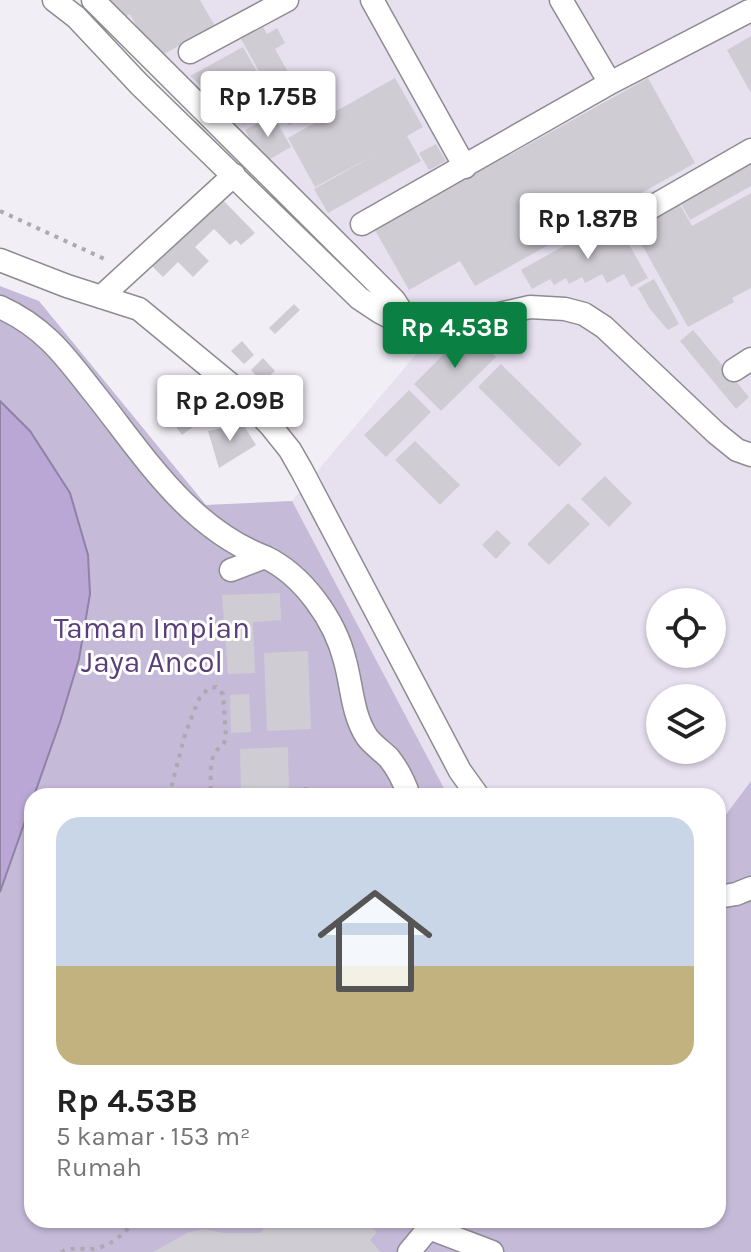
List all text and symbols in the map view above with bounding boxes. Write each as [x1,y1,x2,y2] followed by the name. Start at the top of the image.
[185,71,351,139] pin: Rp 1.75B
[219,81,317,112] text: Rp 1.75B
[505,193,671,261] pin: Rp 1.87B
[538,203,638,234] text: Rp 1.87B
[372,302,538,370] pin: Rp 4.53B
[401,312,509,343] text: Rp 4.53B
[147,375,313,443] pin: Rp 2.09B
[175,385,285,416] text: Rp 2.09B
[646,588,726,764] map controls
[646,588,726,668] button: locate
[54,610,250,680] park label: Taman Impian Jaya Ancol
[646,684,726,764] button: layers
[303,869,447,1013] icon: home
[56,1081,198,1121] text: Rp 4.53B
[56,1121,250,1152] text: 5 kamar · 153 m²
[56,1152,142,1183] text: Rumah

